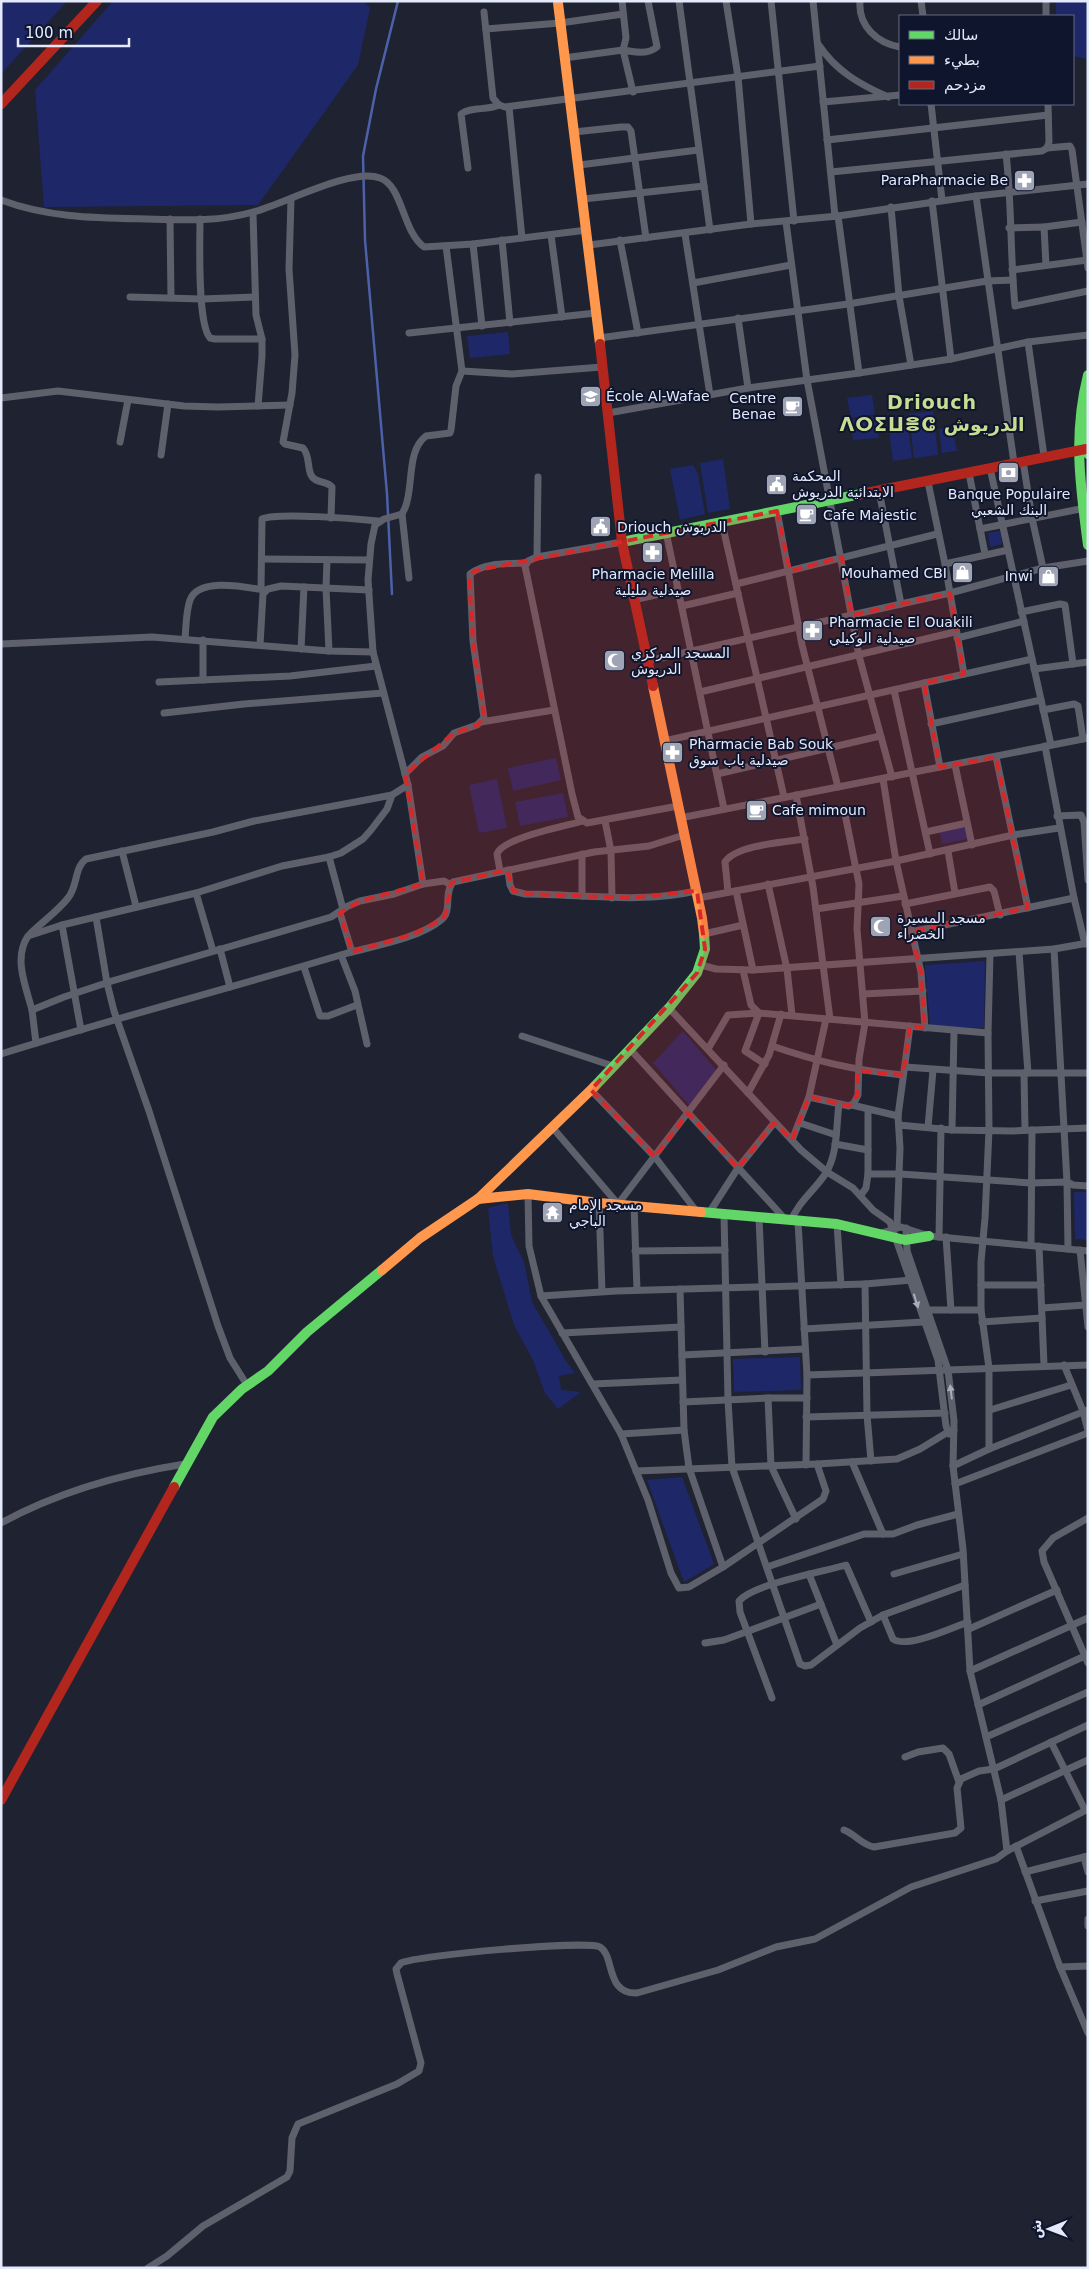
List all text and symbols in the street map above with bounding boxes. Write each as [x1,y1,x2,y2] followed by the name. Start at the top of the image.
[18,15,129,47] scale bar
[899,15,1074,105] legend
[25,24,73,42] text: 100 m
[944,26,978,44] text: سالك
[944,51,980,70] text: بطيء
[944,76,986,94] text: مزدحم
[1012,168,1036,192] pharmacy icon: ParaPharmacie Be
[881,172,1008,188] place label: ParaPharmacie Be
[578,384,602,408] school or university icon: École Al-Wafae
[606,388,710,404] place label: École Al-Wafae
[729,390,776,422] place label: Centre Benae
[839,391,1025,436] district label: Driouch ⴷⵔⵉⵡⴻⵛ الدريوش
[780,394,804,418] cafe icon: Centre Benae
[997,460,1021,484] bank icon: Banque Populaire البنك الشعبي
[792,468,894,501] place label: المحكمة الابتدائية الدريوش
[764,472,788,496] public building icon: المحكمة الابتدائية الدريوش
[948,486,1070,519] place label: Banque Populaire البنك الشعبي
[795,503,819,527] cafe icon: Cafe Majestic
[823,507,917,523] place label: Cafe Majestic
[589,515,613,539] public building icon: Driouch الدريوش
[617,519,726,536] place label: Driouch الدريوش
[641,540,665,564] pharmacy icon: Pharmacie Melilla صيدلية مليلية
[951,561,975,585] shop icon: Mouhamed CBI
[1037,564,1061,588] shop icon: Inwi
[841,565,947,581] place label: Mouhamed CBI
[591,566,715,598] place label: Pharmacie Melilla صيدلية مليلية
[1005,568,1033,584] place label: Inwi
[829,614,973,647] place label: Pharmacie El Ouakili صيدلية الوكيلي
[801,618,825,642] pharmacy icon: Pharmacie El Ouakili صيدلية الوكيلي
[631,645,730,678] place label: المسجد المركزي الدريوش
[603,649,627,673] mosque icon: المسجد المركزي الدريوش
[689,736,834,769] place label: Pharmacie Bab Souk صيدلية باب سوق
[661,740,685,764] pharmacy icon: Pharmacie Bab Souk صيدلية باب سوق
[744,798,768,822] cafe icon: Cafe mimoun
[772,802,866,818] place label: Cafe mimoun
[897,910,986,943] place label: مسجد المسيرة الخضراء
[869,914,893,938] mosque icon: مسجد المسيرة الخضراء
[569,1197,642,1230] place label: مسجد الإمام الباجي
[541,1201,565,1225] temple icon: مسجد الإمام الباجي
[913,1293,921,1308] one-way arrow
[947,1384,955,1400] one-way arrow
[1024,2204,1074,2254] north arrow
[1028,2219,1044,2239] text: ش

